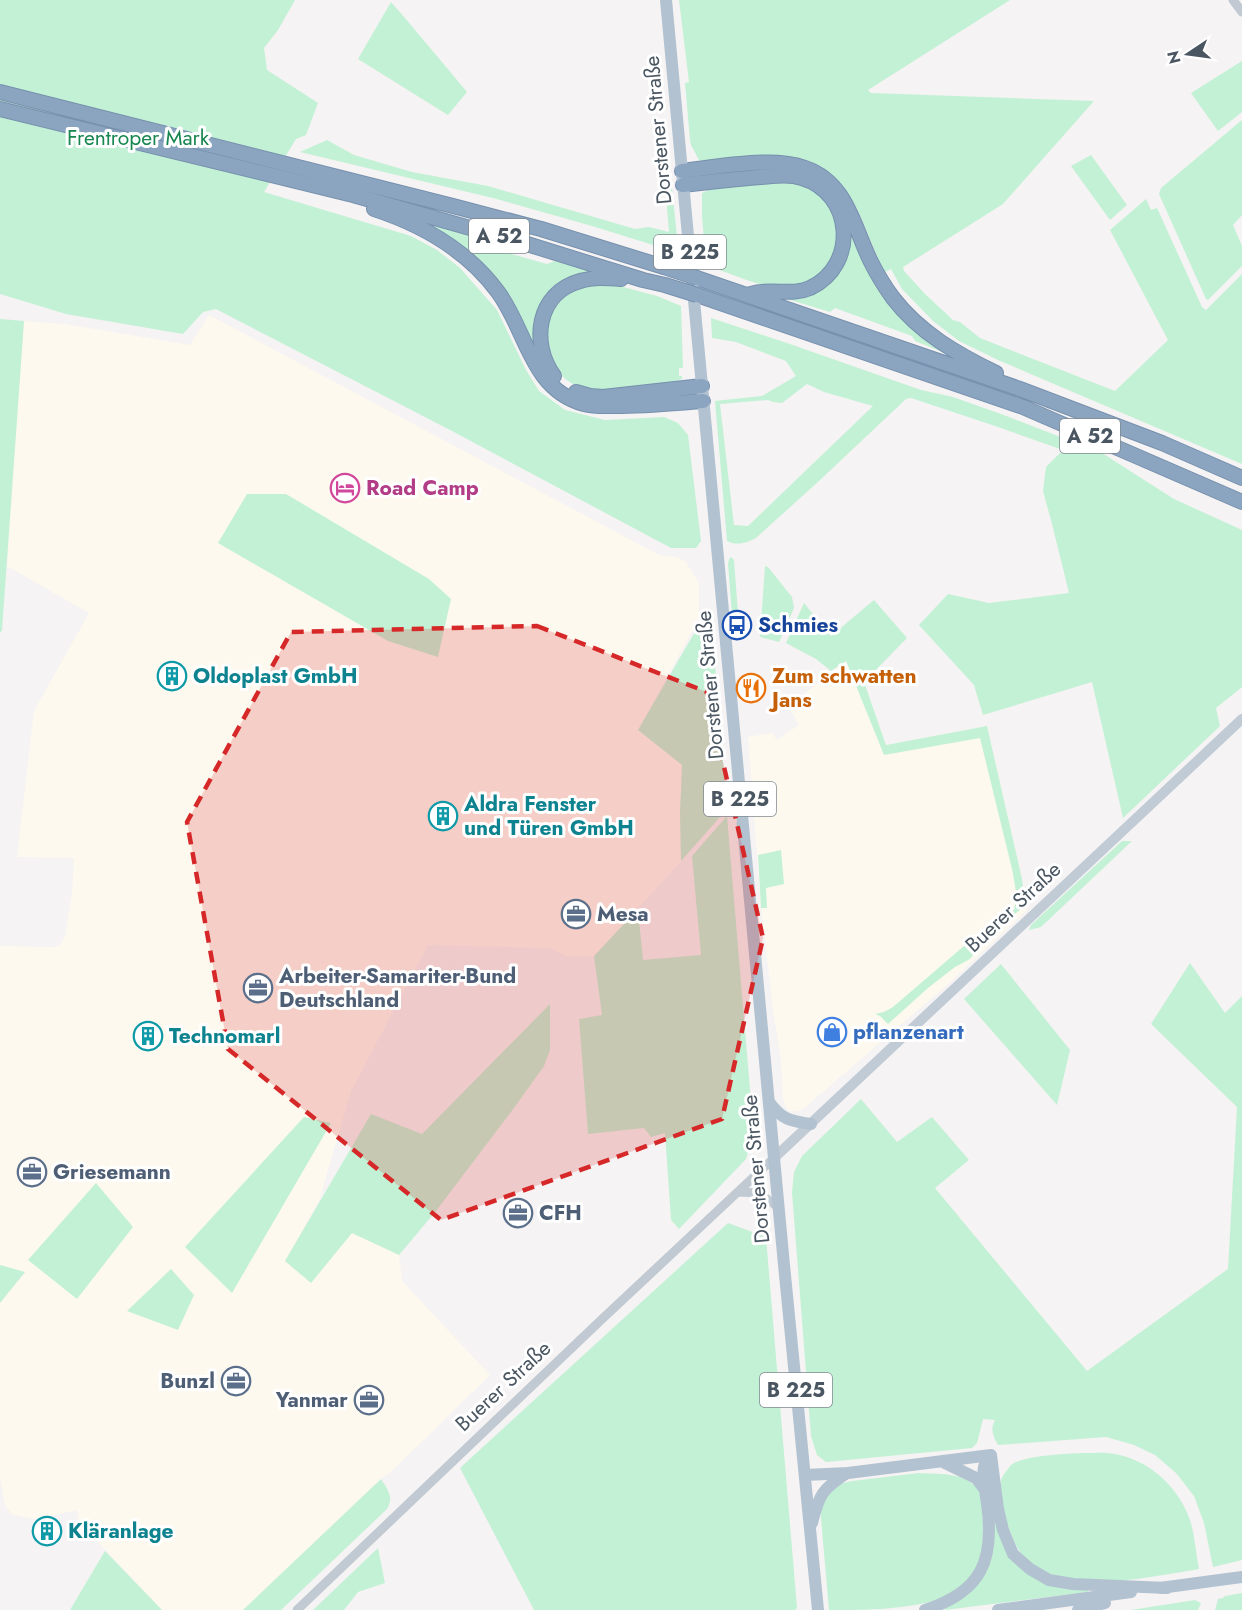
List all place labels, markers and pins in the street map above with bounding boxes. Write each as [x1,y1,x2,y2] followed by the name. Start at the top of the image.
[329,472,361,504] hotel icon: Road Camp
[366,473,479,503] place label: Road Camp
[721,609,753,641] bus stop icon: Schmies
[758,610,838,640] place label: Schmies
[156,660,188,692] building icon: Oldoplast GmbH
[193,661,358,691] place label: Oldoplast GmbH
[768,661,917,715] place label: Zum schwatten Jans
[735,672,767,704] restaurant icon: Zum schwatten Jans
[463,789,634,843] place label: Aldra Fenster und Türen GmbH
[427,800,459,832] building icon: Aldra Fenster und Türen GmbH
[560,898,592,930] office icon: Mesa
[597,899,649,929] place label: Mesa
[278,961,516,1015] place label: Arbeiter-Samariter-Bund Deutschland
[242,972,274,1004] office icon: Arbeiter-Samariter-Bund Deutschland
[816,1016,848,1048] shop icon: pflanzenart
[853,1017,964,1047] place label: pflanzenart
[132,1020,164,1052] building icon: Technomarl
[169,1021,280,1051] place label: Technomarl
[16,1156,48,1188] office icon: Griesemann
[53,1157,171,1187] place label: Griesemann
[502,1197,534,1229] office icon: CFH
[539,1198,582,1228] place label: CFH
[220,1365,252,1397] office icon: Bunzl
[160,1366,215,1396] place label: Bunzl
[353,1384,385,1416] office icon: Yanmar
[275,1385,348,1415] place label: Yanmar
[31,1515,63,1547] building icon: Kläranlage
[68,1516,174,1546] place label: Kläranlage

